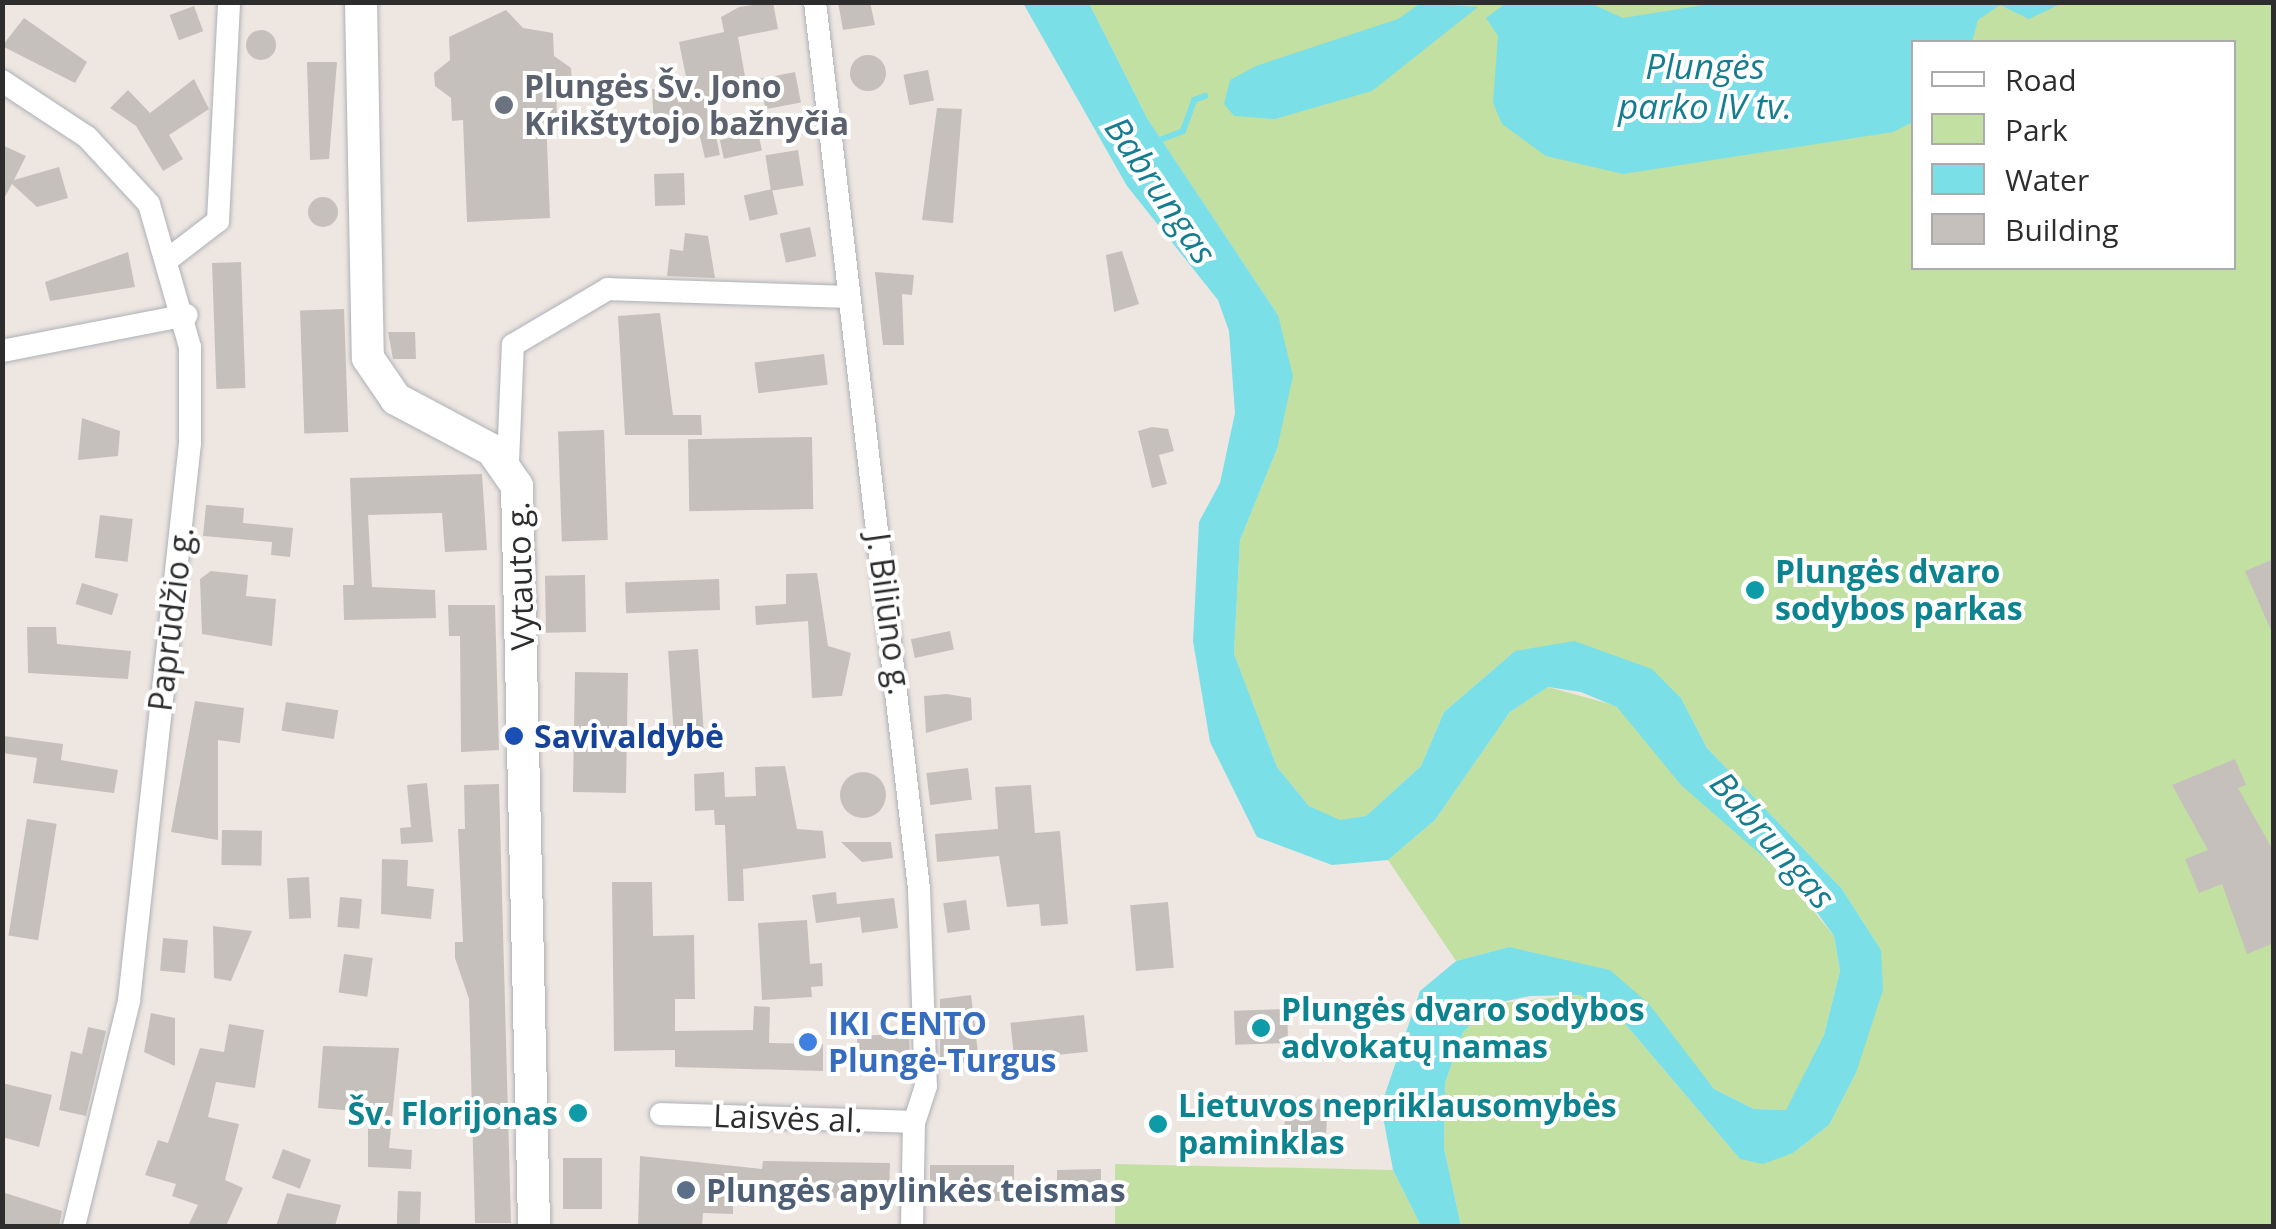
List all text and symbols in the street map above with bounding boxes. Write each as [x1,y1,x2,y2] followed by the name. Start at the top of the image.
[1911,40,2236,270] legend
[1618,45,1792,127] water label: Plungės parko IV tv.
[2005,59,2077,100] text: Road
[524,68,849,143] place label: Plungės Šv. Jono Krikštytojo bažnyčia
[493,94,515,116] marker: Plungės Šv. Jono Krikštytojo bažnyčia
[1097,109,1225,271] water label: Babrungas
[2005,109,2068,150] text: Park
[2005,159,2089,200] text: Water
[2005,209,2119,250] text: Building
[498,501,542,651] street label: Vytauto g.
[141,525,201,713] street label: Paprūdžio g.
[859,531,919,697] street label: J. Biliūno g.
[1775,553,2023,628] place label: Plungės dvaro sodybos parkas
[1744,579,1766,601] marker: Plungės dvaro sodybos parkas
[534,717,724,755] place label: Savivaldybė
[503,725,525,747] marker: Savivaldybė
[1702,763,1844,917] water label: Babrungas
[1281,991,1645,1066] place label: Plungės dvaro sodybos advokatų namas
[828,1005,1056,1080] place label: IKI CENTO Plungė-Turgus
[1250,1017,1272,1039] marker: Plungės dvaro sodybos advokatų namas
[797,1031,819,1053] marker: IKI CENTO Plungė-Turgus
[1178,1087,1617,1162] place label: Lietuvos nepriklausomybės paminklas
[347,1094,558,1132] place label: Šv. Florijonas
[713,1096,863,1140] street label: Laisvės al.
[567,1102,589,1124] marker: Šv. Florijonas
[1147,1113,1169,1135] marker: Lietuvos nepriklausomybės paminklas
[706,1171,1126,1209] place label: Plungės apylinkės teismas
[675,1179,697,1201] marker: Plungės apylinkės teismas

